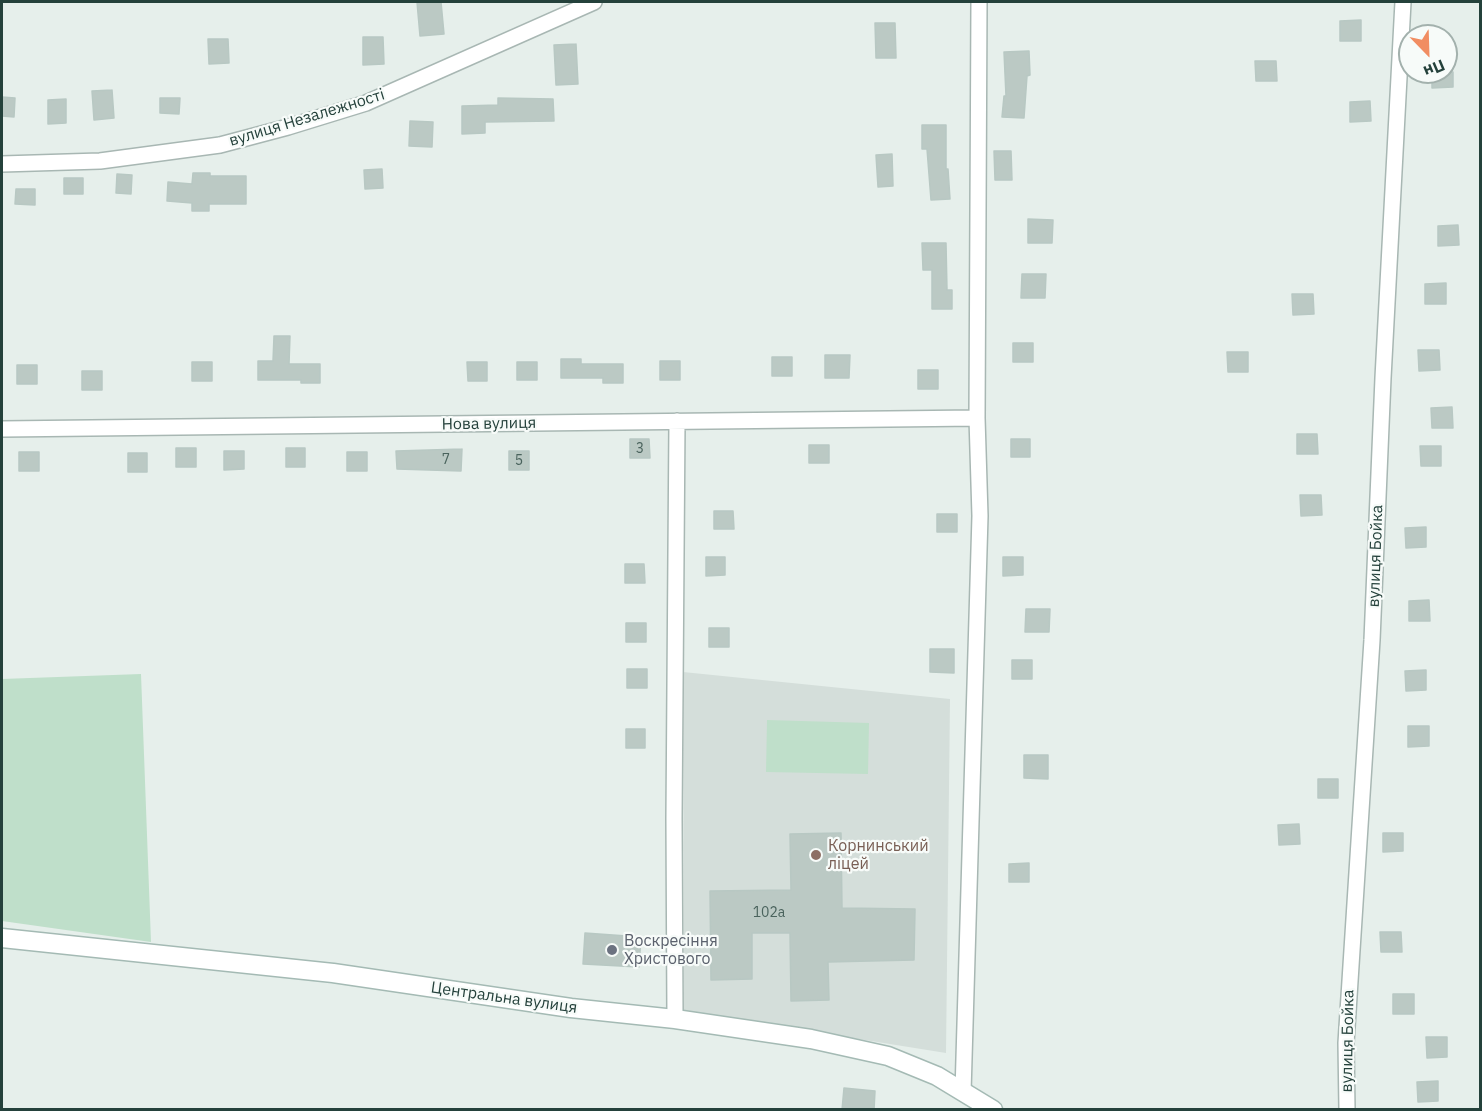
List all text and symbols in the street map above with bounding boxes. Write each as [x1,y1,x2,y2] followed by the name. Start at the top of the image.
[1398,24,1458,84] north arrow
[1421,55,1448,82] text: Пн
[227,85,387,151] street label: вулиця Незалежності
[442,414,536,434] street label: Нова вулиця
[636,441,644,457] house number: 3
[442,452,450,468] house number: 7
[515,453,523,469] house number: 5
[1365,504,1387,608] street label: вулиця Бойка
[828,836,929,874] place label: Корнинський ліцей
[809,848,823,862] marker: Корнинський ліцей
[753,905,785,921] house number: 102а
[624,931,718,969] place label: Воскресіння Христового
[605,943,619,957] marker: Воскресіння Христового
[430,978,578,1018] street label: Центральна вулиця
[1338,990,1358,1092] street label: вулиця Бойка

